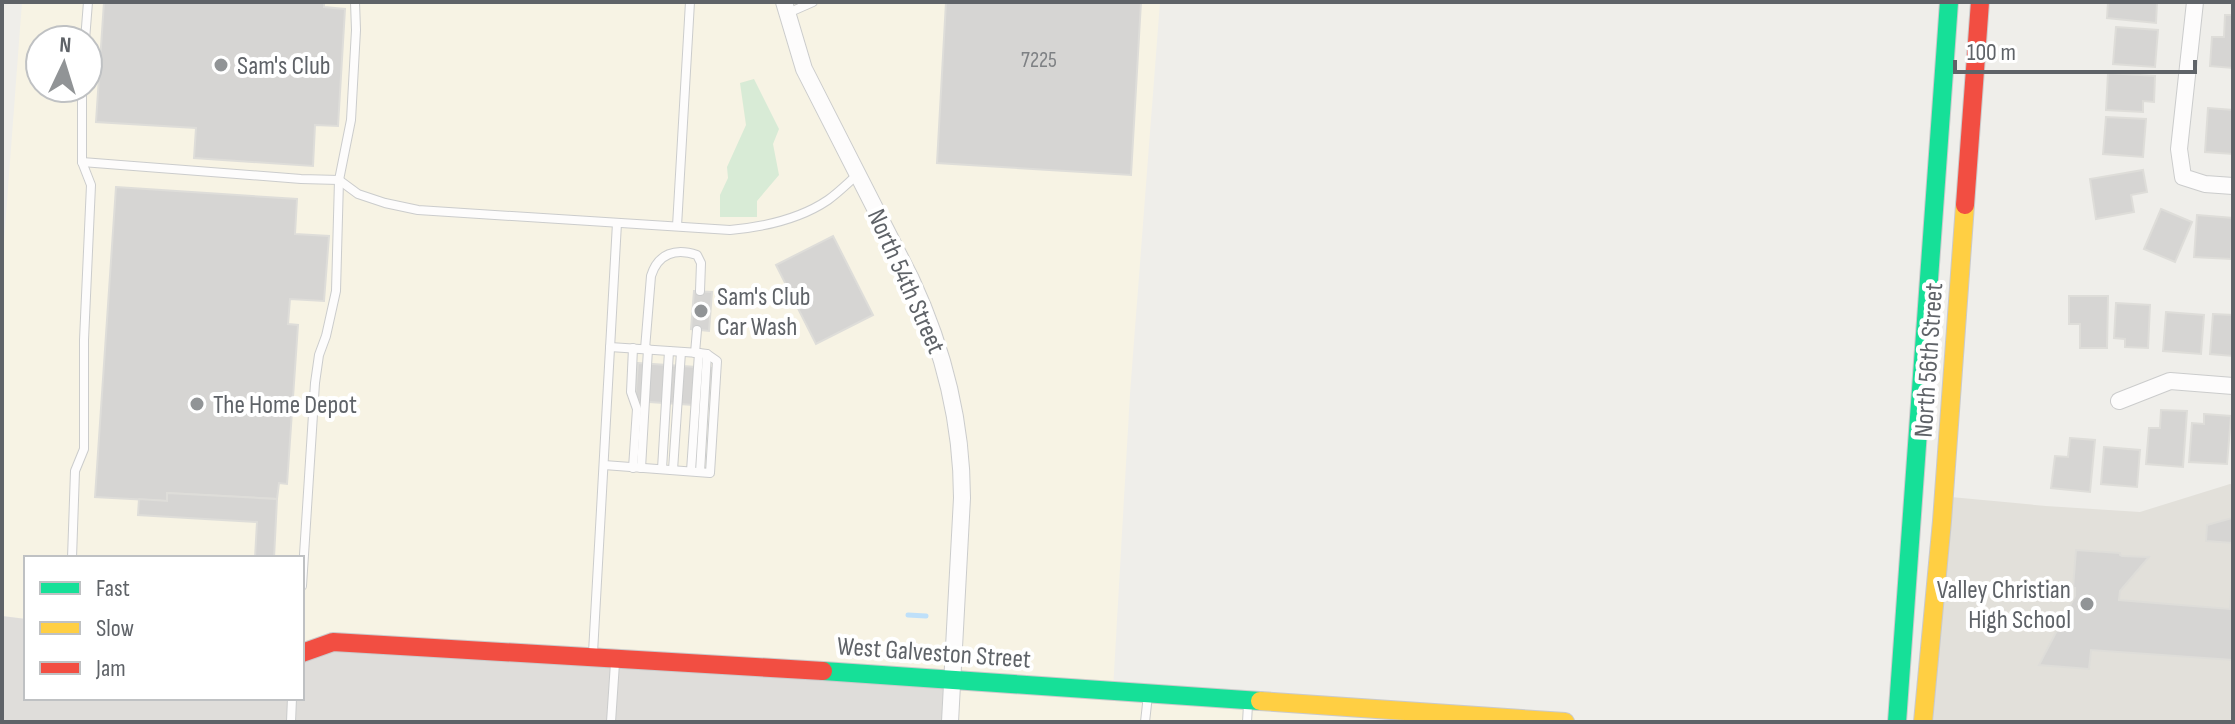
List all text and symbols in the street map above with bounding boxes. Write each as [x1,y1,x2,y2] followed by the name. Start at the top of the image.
[24,24,104,104] north arrow
[1955,24,2195,74] scale bar
[58,32,72,59] text: N
[1967,38,2016,67] text: 100 m
[1021,47,1057,74] house number: 7225
[237,51,331,82] place label: Sam's Club
[212,56,230,74] marker: Sam's Club
[860,205,951,359] street label: North 54th Street
[717,282,811,343] place label: Sam's Club Car Wash
[1909,282,1950,438] street label: North 56th Street
[692,302,710,320] marker: Sam's Club Car Wash
[213,390,357,421] place label: The Home Depot
[188,395,206,413] marker: The Home Depot
[24,556,304,700] legend
[96,574,130,603] text: Fast
[1937,575,2071,636] place label: Valley Christian High School
[2078,595,2096,613] marker: Valley Christian High School
[96,614,134,643] text: Slow
[836,631,1032,676] street label: West Galveston Street
[95,654,126,683] text: Jam

